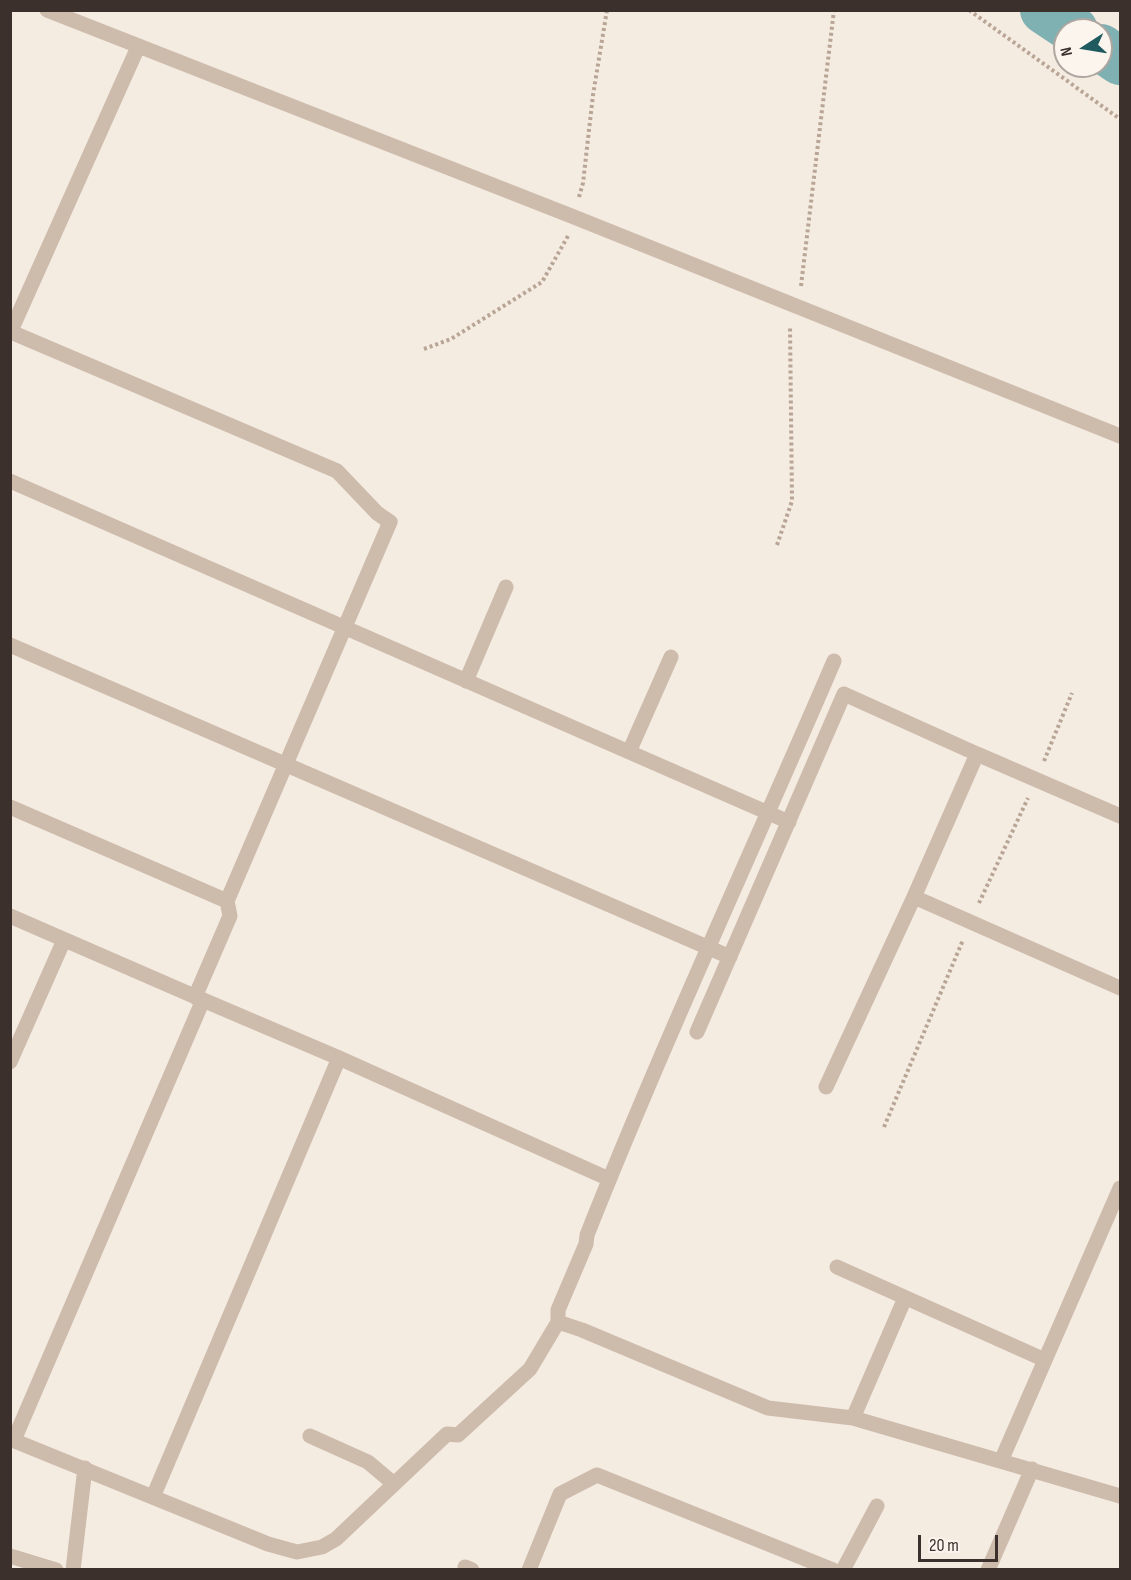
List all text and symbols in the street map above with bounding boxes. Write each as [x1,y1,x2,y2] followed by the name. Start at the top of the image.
[1053,18,1113,78] north arrow
[1057,45,1077,58] text: N
[921,1523,1000,1561] scale bar
[929,1535,959,1556] text: 20 m

